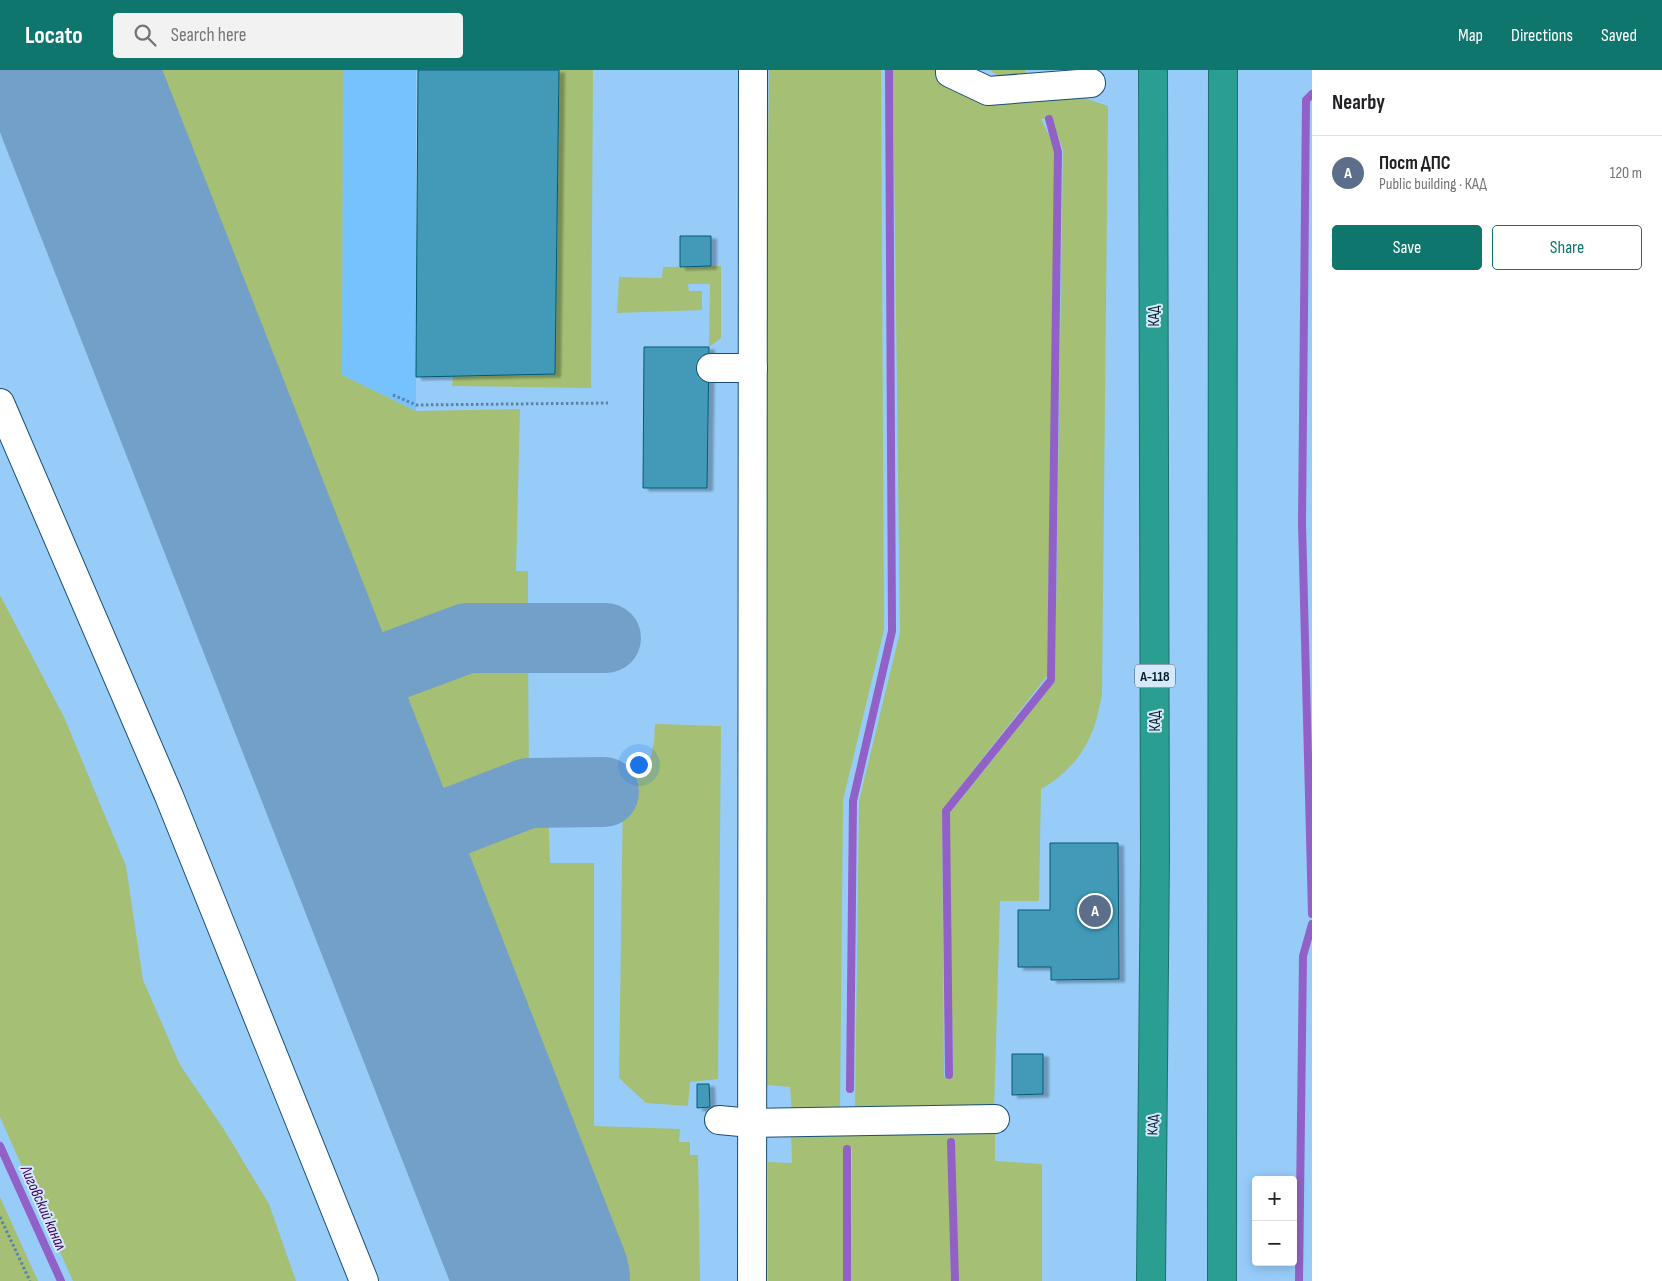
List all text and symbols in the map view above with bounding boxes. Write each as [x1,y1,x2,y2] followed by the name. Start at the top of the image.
[113,13,463,58] search box
[25,21,83,50] text: Locato
[131,21,159,49] icon: search
[171,24,246,47] text: Search here
[1458,25,1483,46] text: Map
[1511,25,1573,46] text: Directions
[1601,25,1637,46] text: Saved
[1332,90,1385,115] text: Nearby
[1379,152,1451,175] text: Пост ДПС
[1344,164,1352,183] text: A
[1610,164,1642,183] text: 120 m
[1379,175,1487,194] text: Public building · КАД
[1332,225,1482,270] button: Save
[1492,225,1642,270] button: Share
[1145,305,1164,326] street label: КАД
[1135,664,1175,688] road number: А-118
[1146,710,1165,731] street label: КАД
[626,752,652,778] your location
[1079,892,1111,930] pin: A
[1143,1114,1163,1136] street label: КАД
[16,1162,70,1254] water label: Лиговский канал
[1252,1176,1297,1266] map controls
[1252,1176,1297,1221] button: +
[1252,1221,1297,1266] button: −

